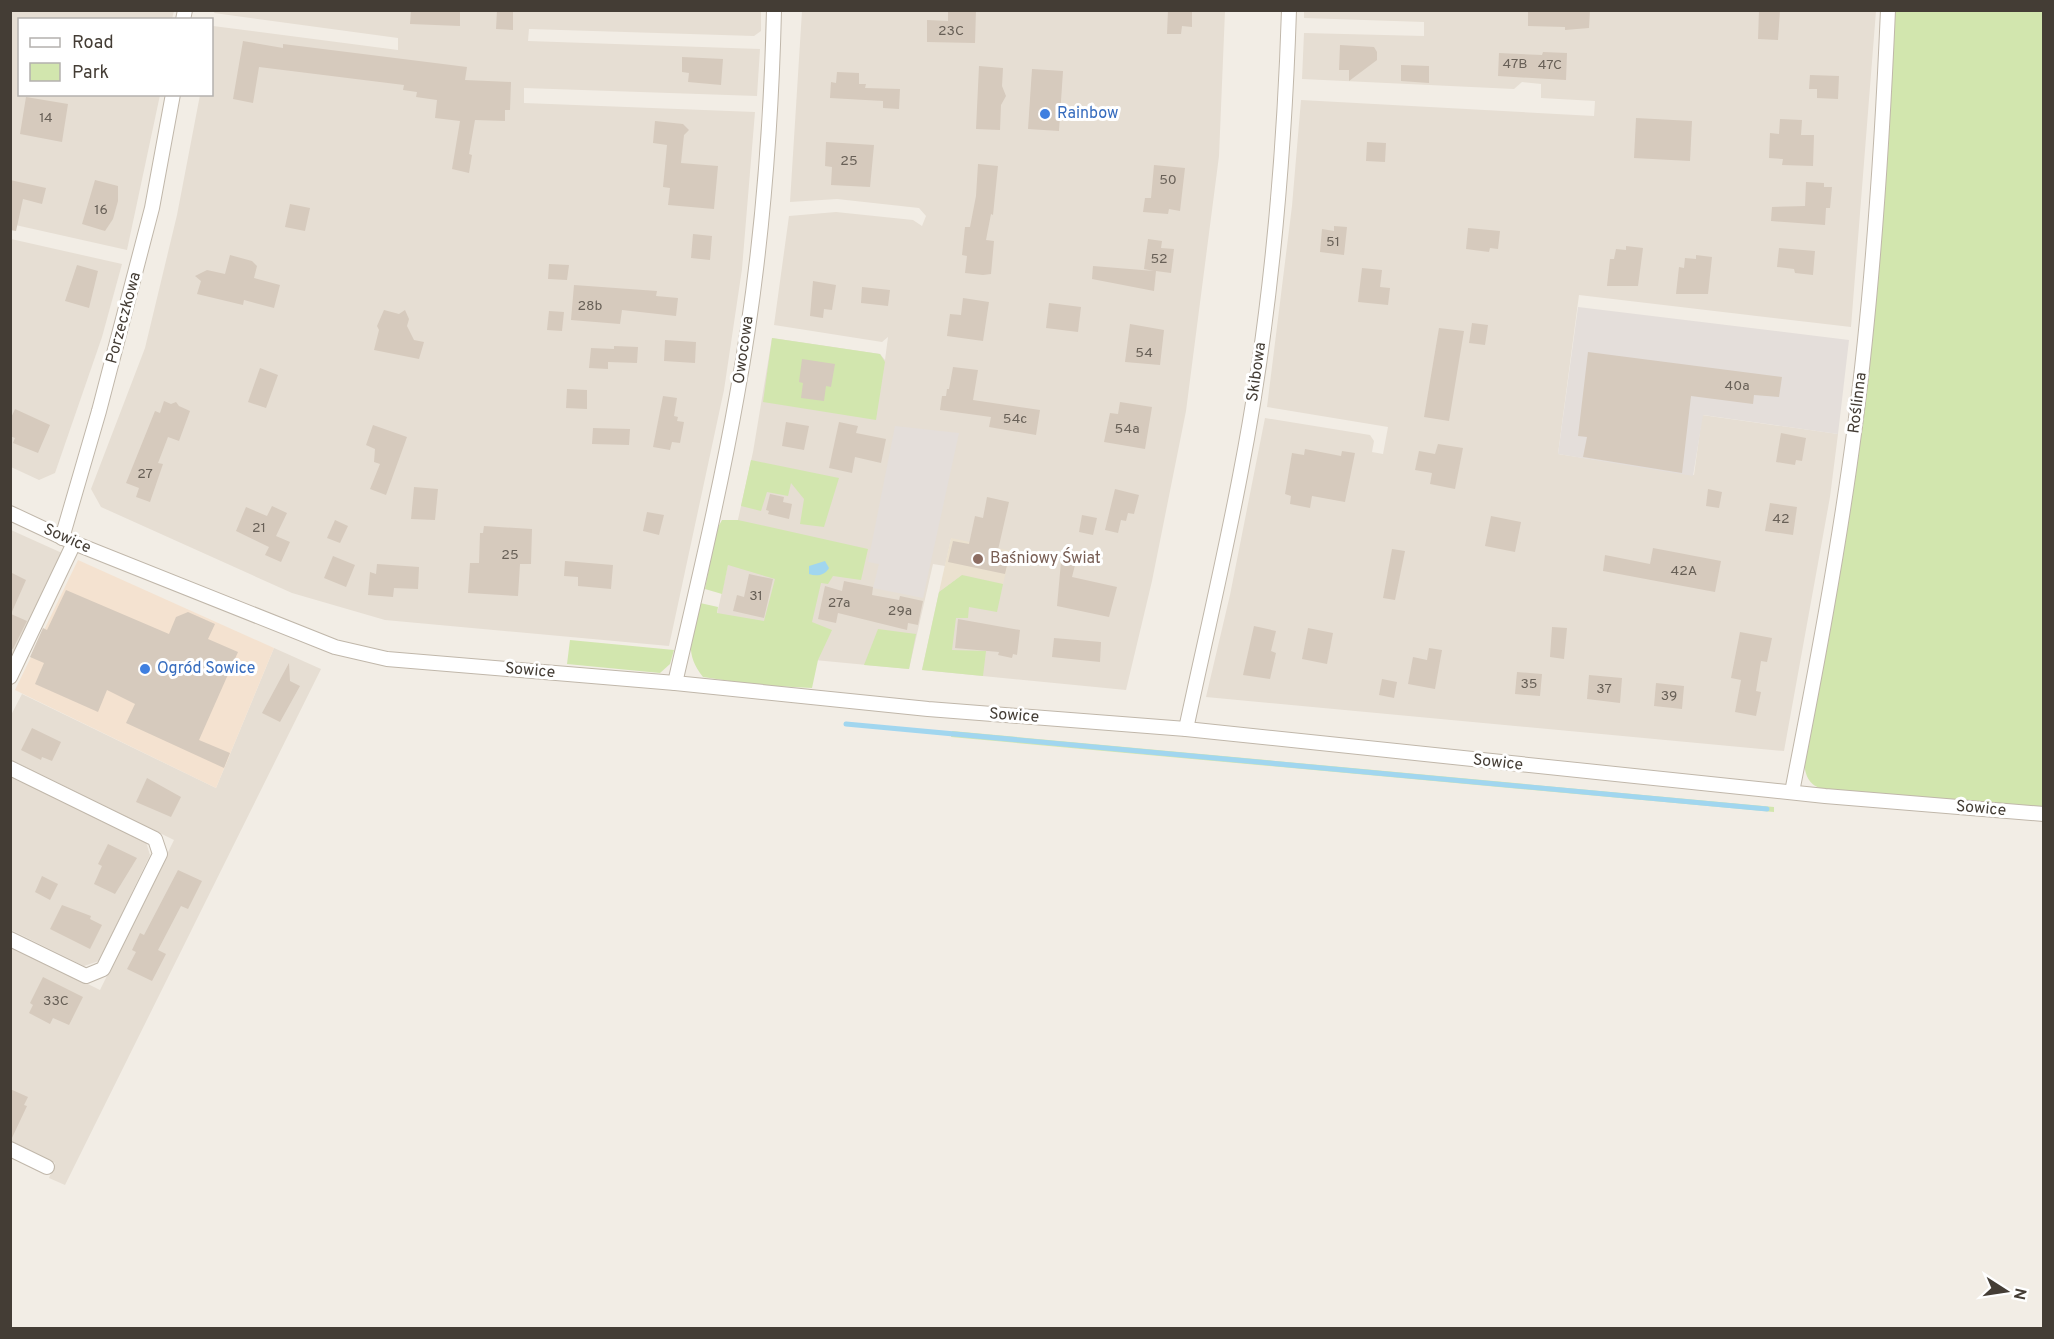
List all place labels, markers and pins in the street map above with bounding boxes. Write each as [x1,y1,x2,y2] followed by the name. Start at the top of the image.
[1057,104,1118,124] place label: Rainbow
[1038,107,1052,121] marker: Rainbow
[990,547,1101,569] place label: Baśniowy Świat
[971,552,985,566] marker: Baśniowy Świat
[157,659,255,679] place label: Ogród Sowice
[138,662,152,676] marker: Ogród Sowice

